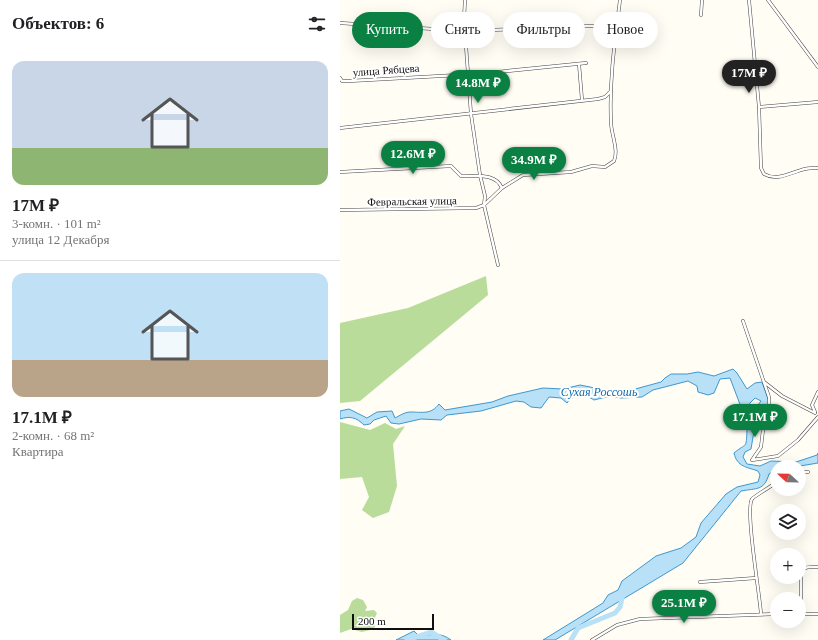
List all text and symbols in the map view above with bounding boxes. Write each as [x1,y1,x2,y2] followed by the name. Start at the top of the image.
[352,12,423,48] chip: Купить
[431,12,495,48] chip: Снять
[503,12,585,48] chip: Фильтры
[593,12,658,48] chip: Новое
[306,13,328,35] icon: filters
[12,14,104,33] text: Объектов: 6
[721,60,777,94] pin: 17M ₽
[352,62,420,78] street label: улица Рябцева
[731,65,767,80] text: 17M ₽
[441,70,515,104] pin: 14.8M ₽
[455,75,501,90] text: 14.8M ₽
[134,87,206,159] icon: home
[376,141,450,175] pin: 12.6M ₽
[390,146,436,161] text: 12.6M ₽
[497,147,571,181] pin: 34.9M ₽
[511,152,557,167] text: 34.9M ₽
[367,194,457,208] street label: Февральская улица
[12,196,59,215] text: 17M ₽
[12,216,101,231] text: 3-комн. · 101 m²
[12,232,109,247] text: улица 12 Декабря
[134,299,206,371] icon: home
[561,385,638,399] water label: Сухая Россошь
[718,404,792,438] pin: 17.1M ₽
[12,408,72,427] text: 17.1M ₽
[732,409,778,424] text: 17.1M ₽
[12,428,94,443] text: 2-комн. · 68 m²
[12,444,64,459] text: Квартира
[770,460,806,496] north arrow
[770,460,806,628] map controls
[770,504,806,540] button: layers
[770,548,806,584] button: +
[647,590,721,624] pin: 25.1M ₽
[770,592,806,628] button: −
[661,595,707,610] text: 25.1M ₽
[352,612,434,631] scale bar
[358,615,386,627] text: 200 m

